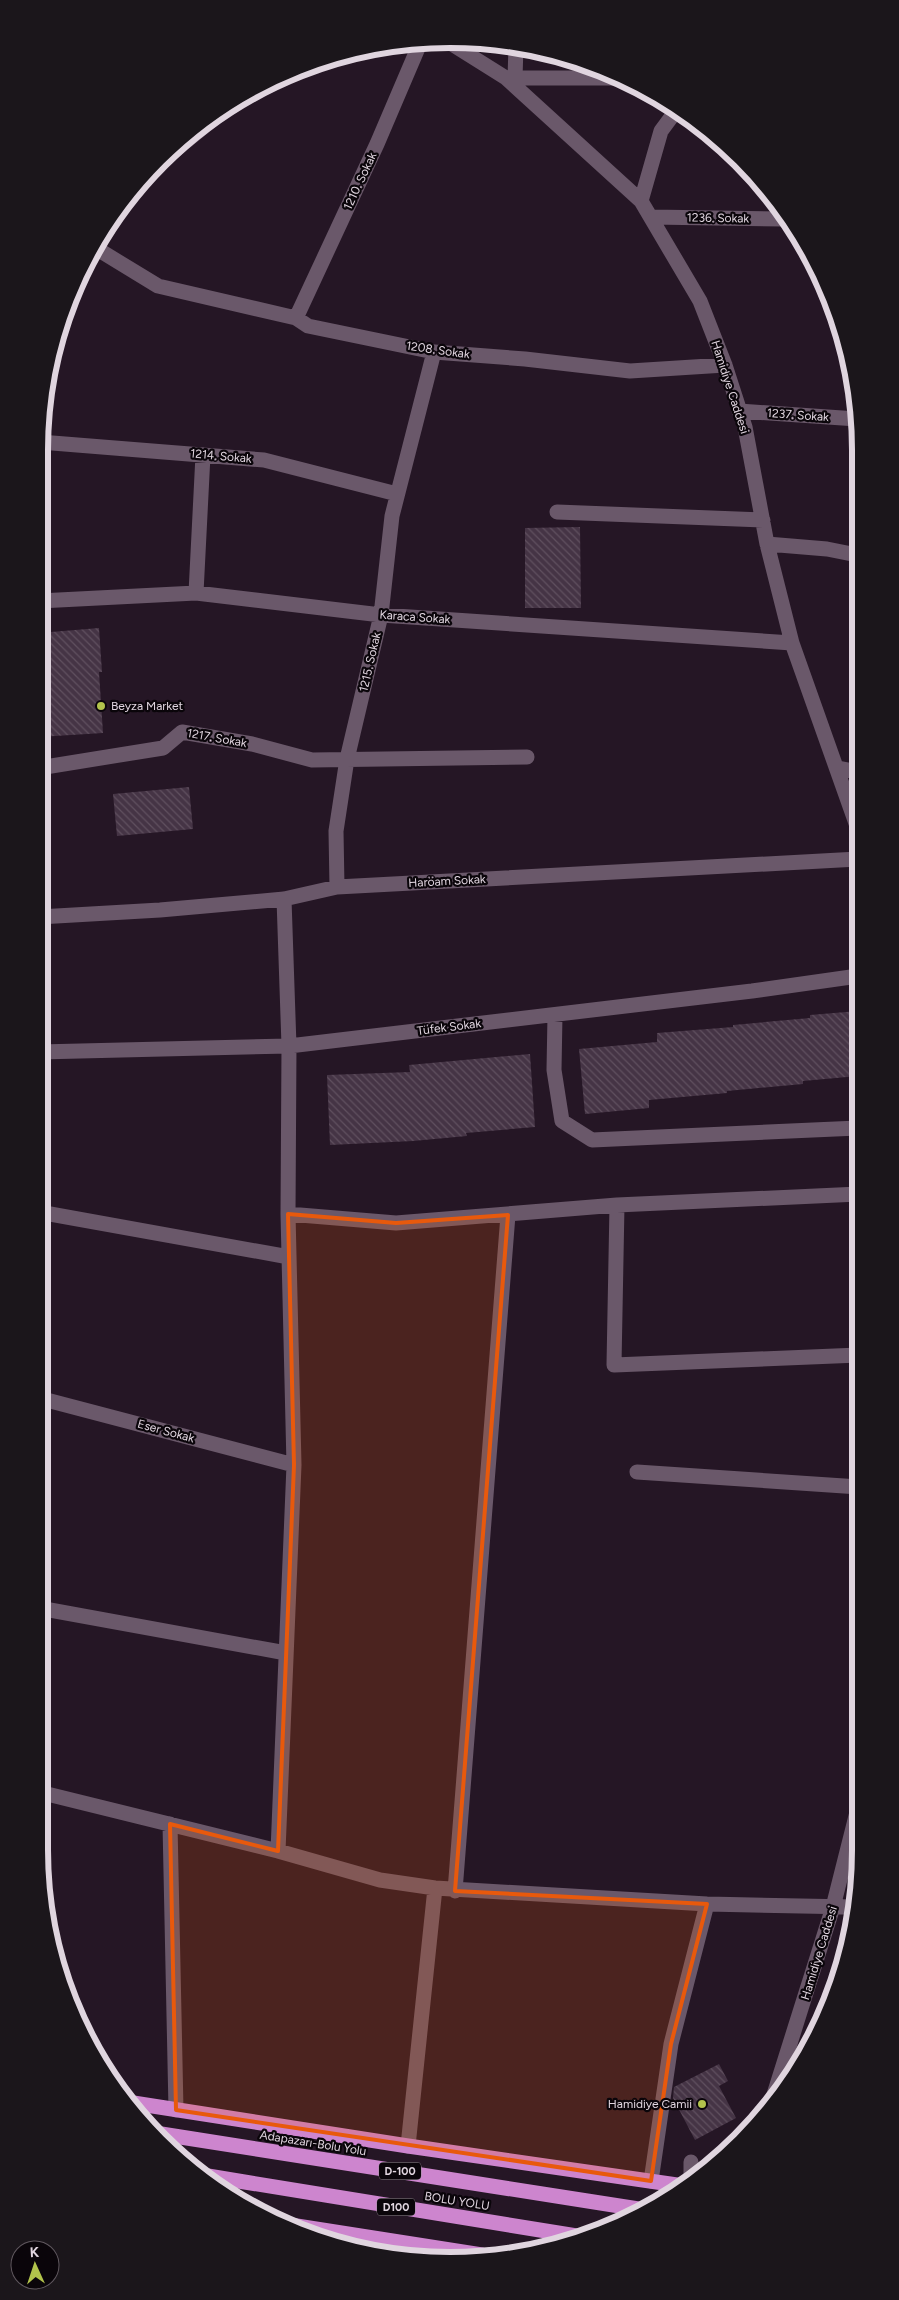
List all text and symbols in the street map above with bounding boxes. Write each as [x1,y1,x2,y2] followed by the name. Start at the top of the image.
[341,150,379,212] street label: 1210. Sokak
[687,210,749,226] street label: 1236. Sokak
[405,339,471,361] street label: 1208. Sokak
[708,339,752,435] street label: Hamidiye Caddesi
[767,406,830,424] street label: 1237. Sokak
[190,446,252,466] street label: 1214. Sokak
[379,608,451,626] street label: Karaca Sokak
[356,631,384,693] street label: 1215. Sokak
[111,699,184,713] place label: Beyza Market
[95,700,107,712] marker: Beyza Market
[186,726,248,750] street label: 1217. Sokak
[408,872,486,890] street label: Haröam Sokak
[416,1016,482,1038] street label: Tüfek Sokak
[136,1417,196,1445] street label: Eser Sokak
[798,1904,840,2002] street label: Hamidiye Caddesi
[608,2097,692,2111] place label: Hamidiye Camii
[696,2098,708,2110] marker: Hamidiye Camii
[259,2128,367,2158] street label: Adapazarı-Bolu Yolu
[379,2162,421,2180] road number: D-100
[423,2189,491,2213] street label: BOLU YOLU
[377,2198,415,2216] road number: D100
[10,2240,60,2290] north arrow
[29,2244,40,2261] text: K

